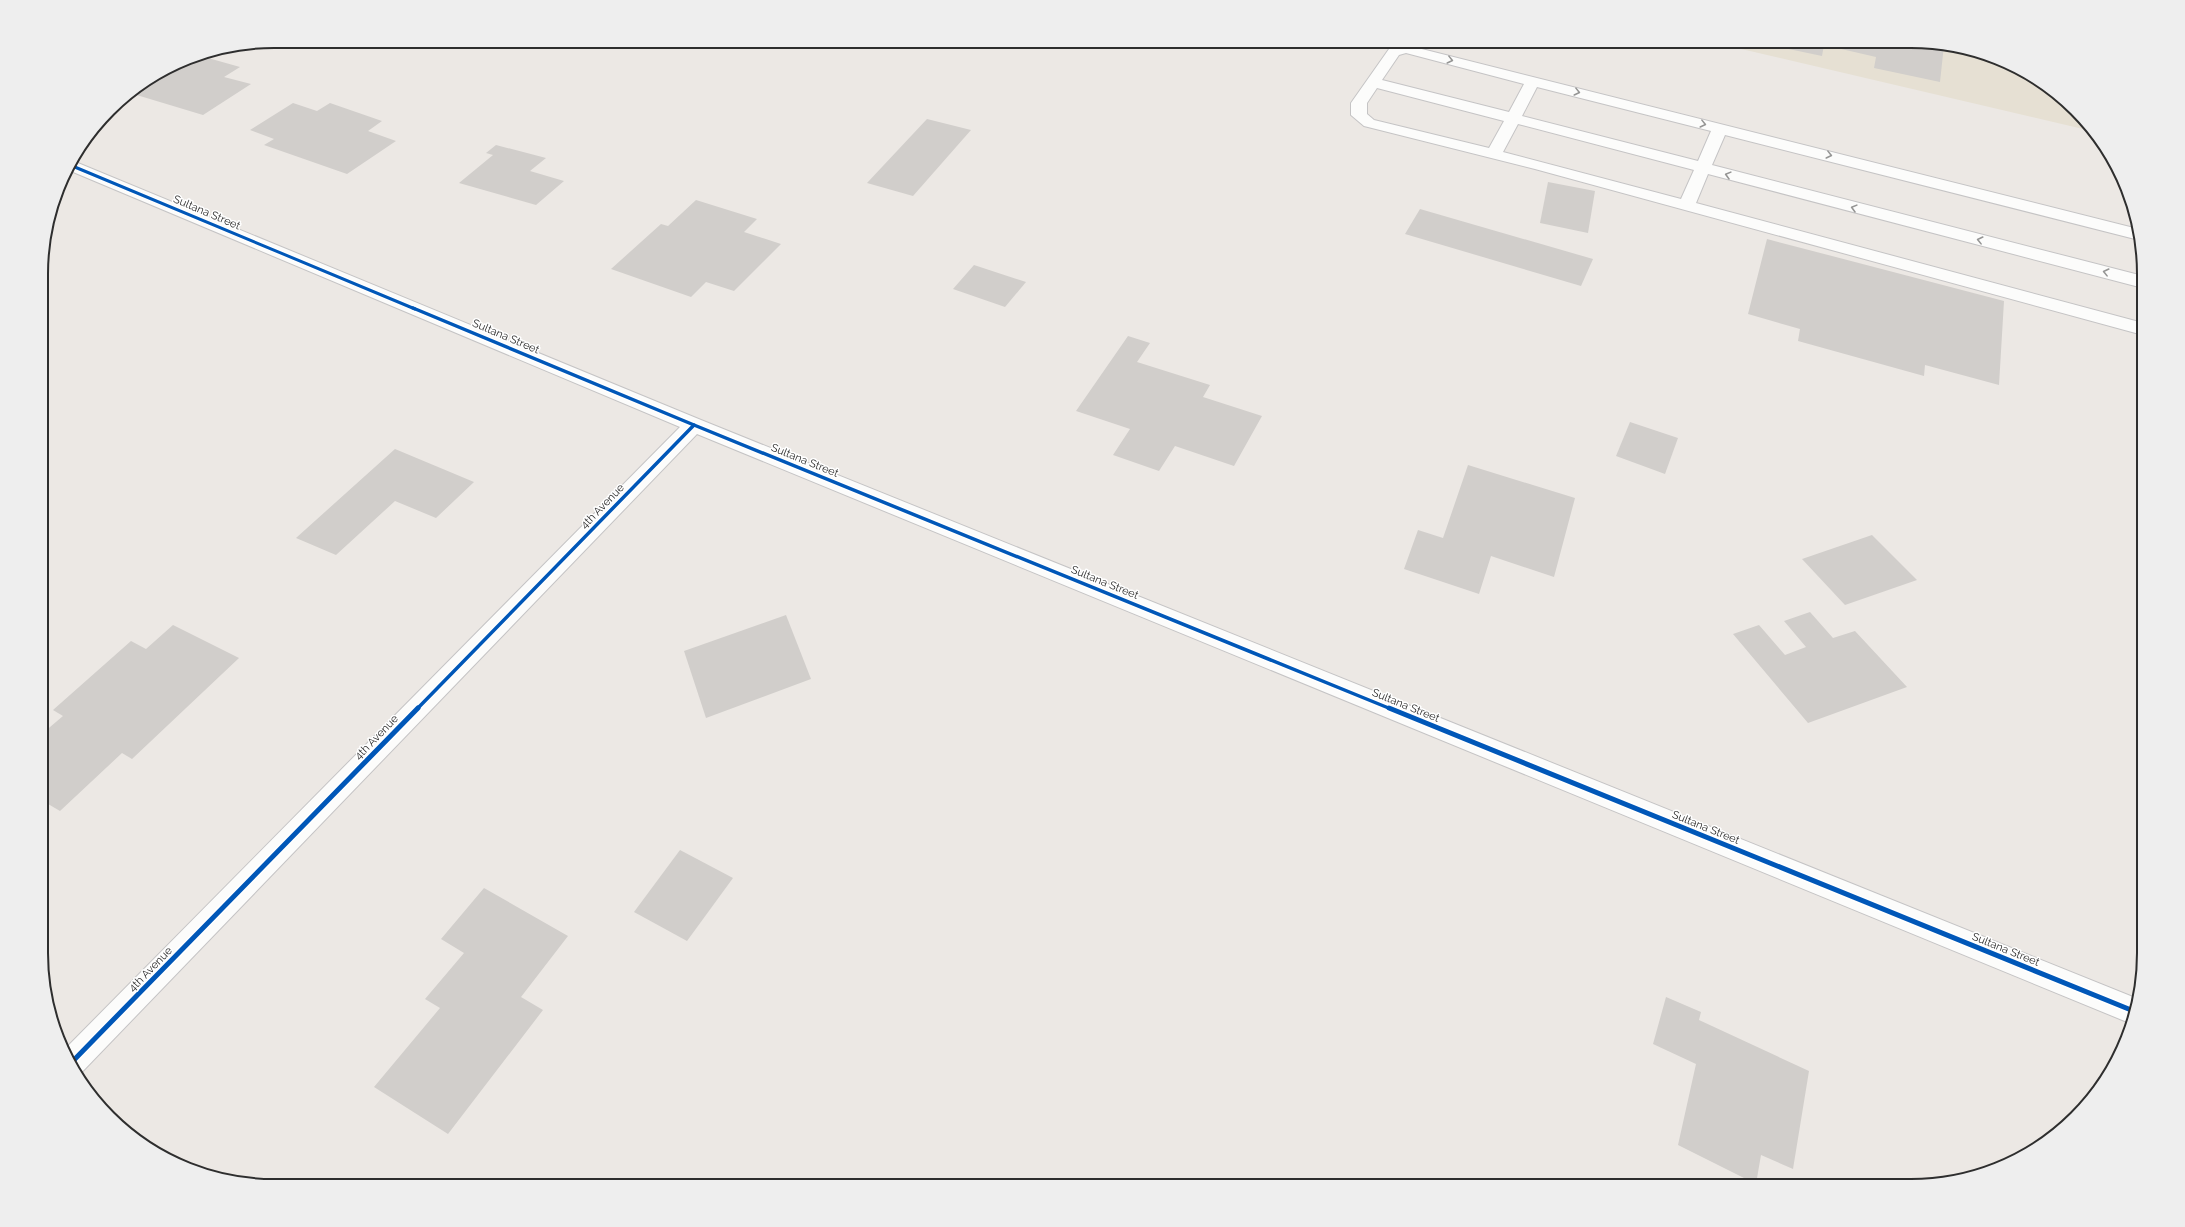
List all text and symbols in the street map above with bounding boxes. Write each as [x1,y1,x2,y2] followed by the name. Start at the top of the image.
[1447,56,1454,64] one-way arrow
[1573,87,1580,96] one-way arrow
[1699,119,1706,127] one-way arrow
[1826,151,1832,159] one-way arrow
[1725,171,1732,180] one-way arrow
[171,192,243,233] street label: Sultana Street
[1851,204,1857,212] one-way arrow
[1977,237,1983,245] one-way arrow
[2102,269,2109,277] one-way arrow
[470,316,542,357] street label: Sultana Street
[769,441,841,480] street label: Sultana Street
[578,481,627,531] street label: 4th Avenue
[1069,563,1141,602] street label: Sultana Street
[1370,686,1442,725] street label: Sultana Street
[352,712,401,762] street label: 4th Avenue
[1670,808,1742,847] street label: Sultana Street
[1970,930,2042,969] street label: Sultana Street
[126,944,175,994] street label: 4th Avenue

